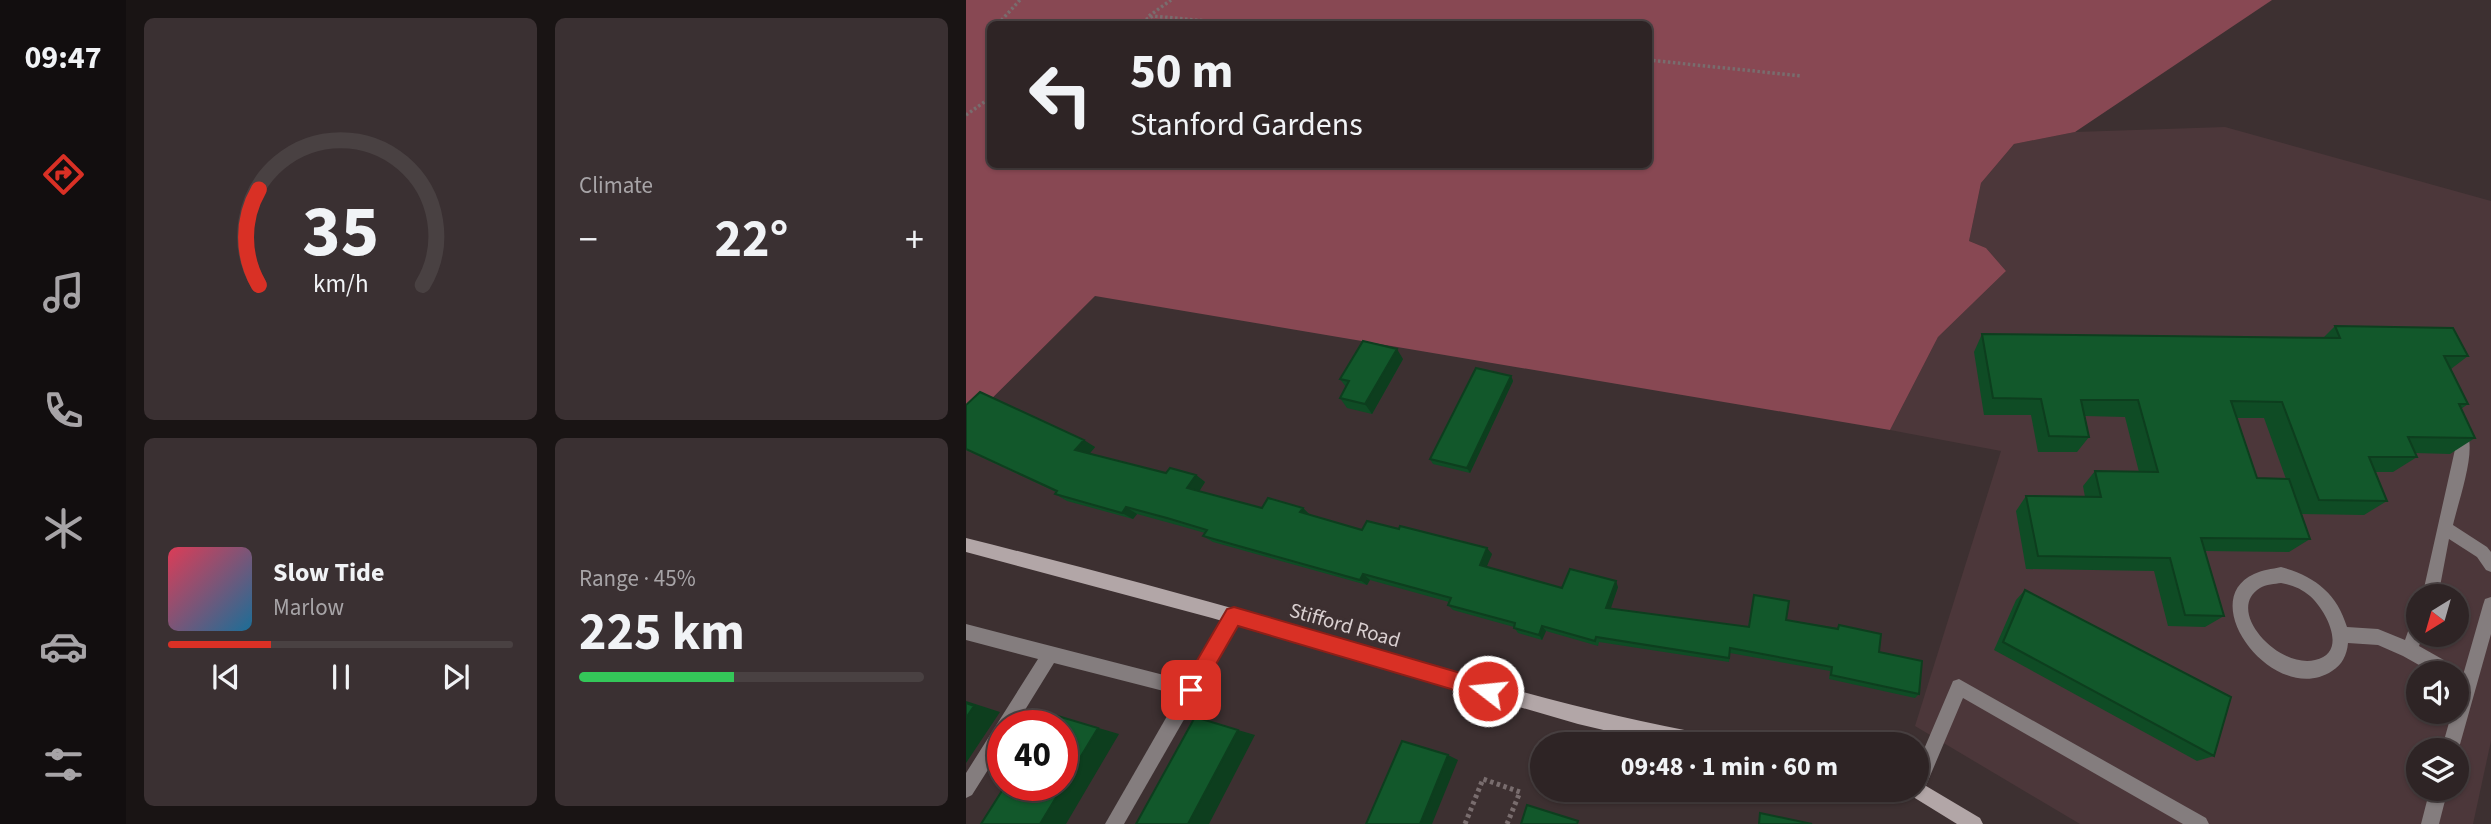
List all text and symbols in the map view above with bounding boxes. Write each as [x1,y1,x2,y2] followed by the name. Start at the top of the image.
[24,35,102,81] text: 09:47
[1130,37,1234,107] text: 50 m
[1015,49,1106,140] icon: left
[1130,102,1363,148] text: Stanford Gardens
[39,150,88,199] icon: directions
[579,169,653,202] text: Climate
[302,180,379,284] text: 35
[715,203,788,277] text: 22°
[579,213,598,267] text: −
[905,213,924,267] text: +
[313,266,368,302] text: km/h
[39,268,88,317] icon: music
[39,386,88,435] icon: phone
[39,504,88,553] icon: climate
[273,554,384,591] text: Slow Tide
[579,562,696,595] text: Range · 45%
[2406,584,2469,648] north arrow
[2406,584,2469,801] map controls
[273,591,344,624] text: Marlow
[1286,595,1404,655] street label: Stifford Road
[579,596,745,670] text: 225 km
[39,622,88,671] icon: car
[1451,654,1525,728] position arrow
[207,658,245,696] icon: previous
[322,658,360,696] icon: pause
[437,658,475,696] icon: next
[1161,660,1221,720] pin
[2406,661,2469,724] button: sound
[1172,671,1210,709] icon: arrive
[987,710,1078,801] speed limit sign: 40
[2406,738,2469,801] button: layers
[39,740,88,789] icon: filters
[1621,748,1838,785] text: 09:48 · 1 min · 60 m

